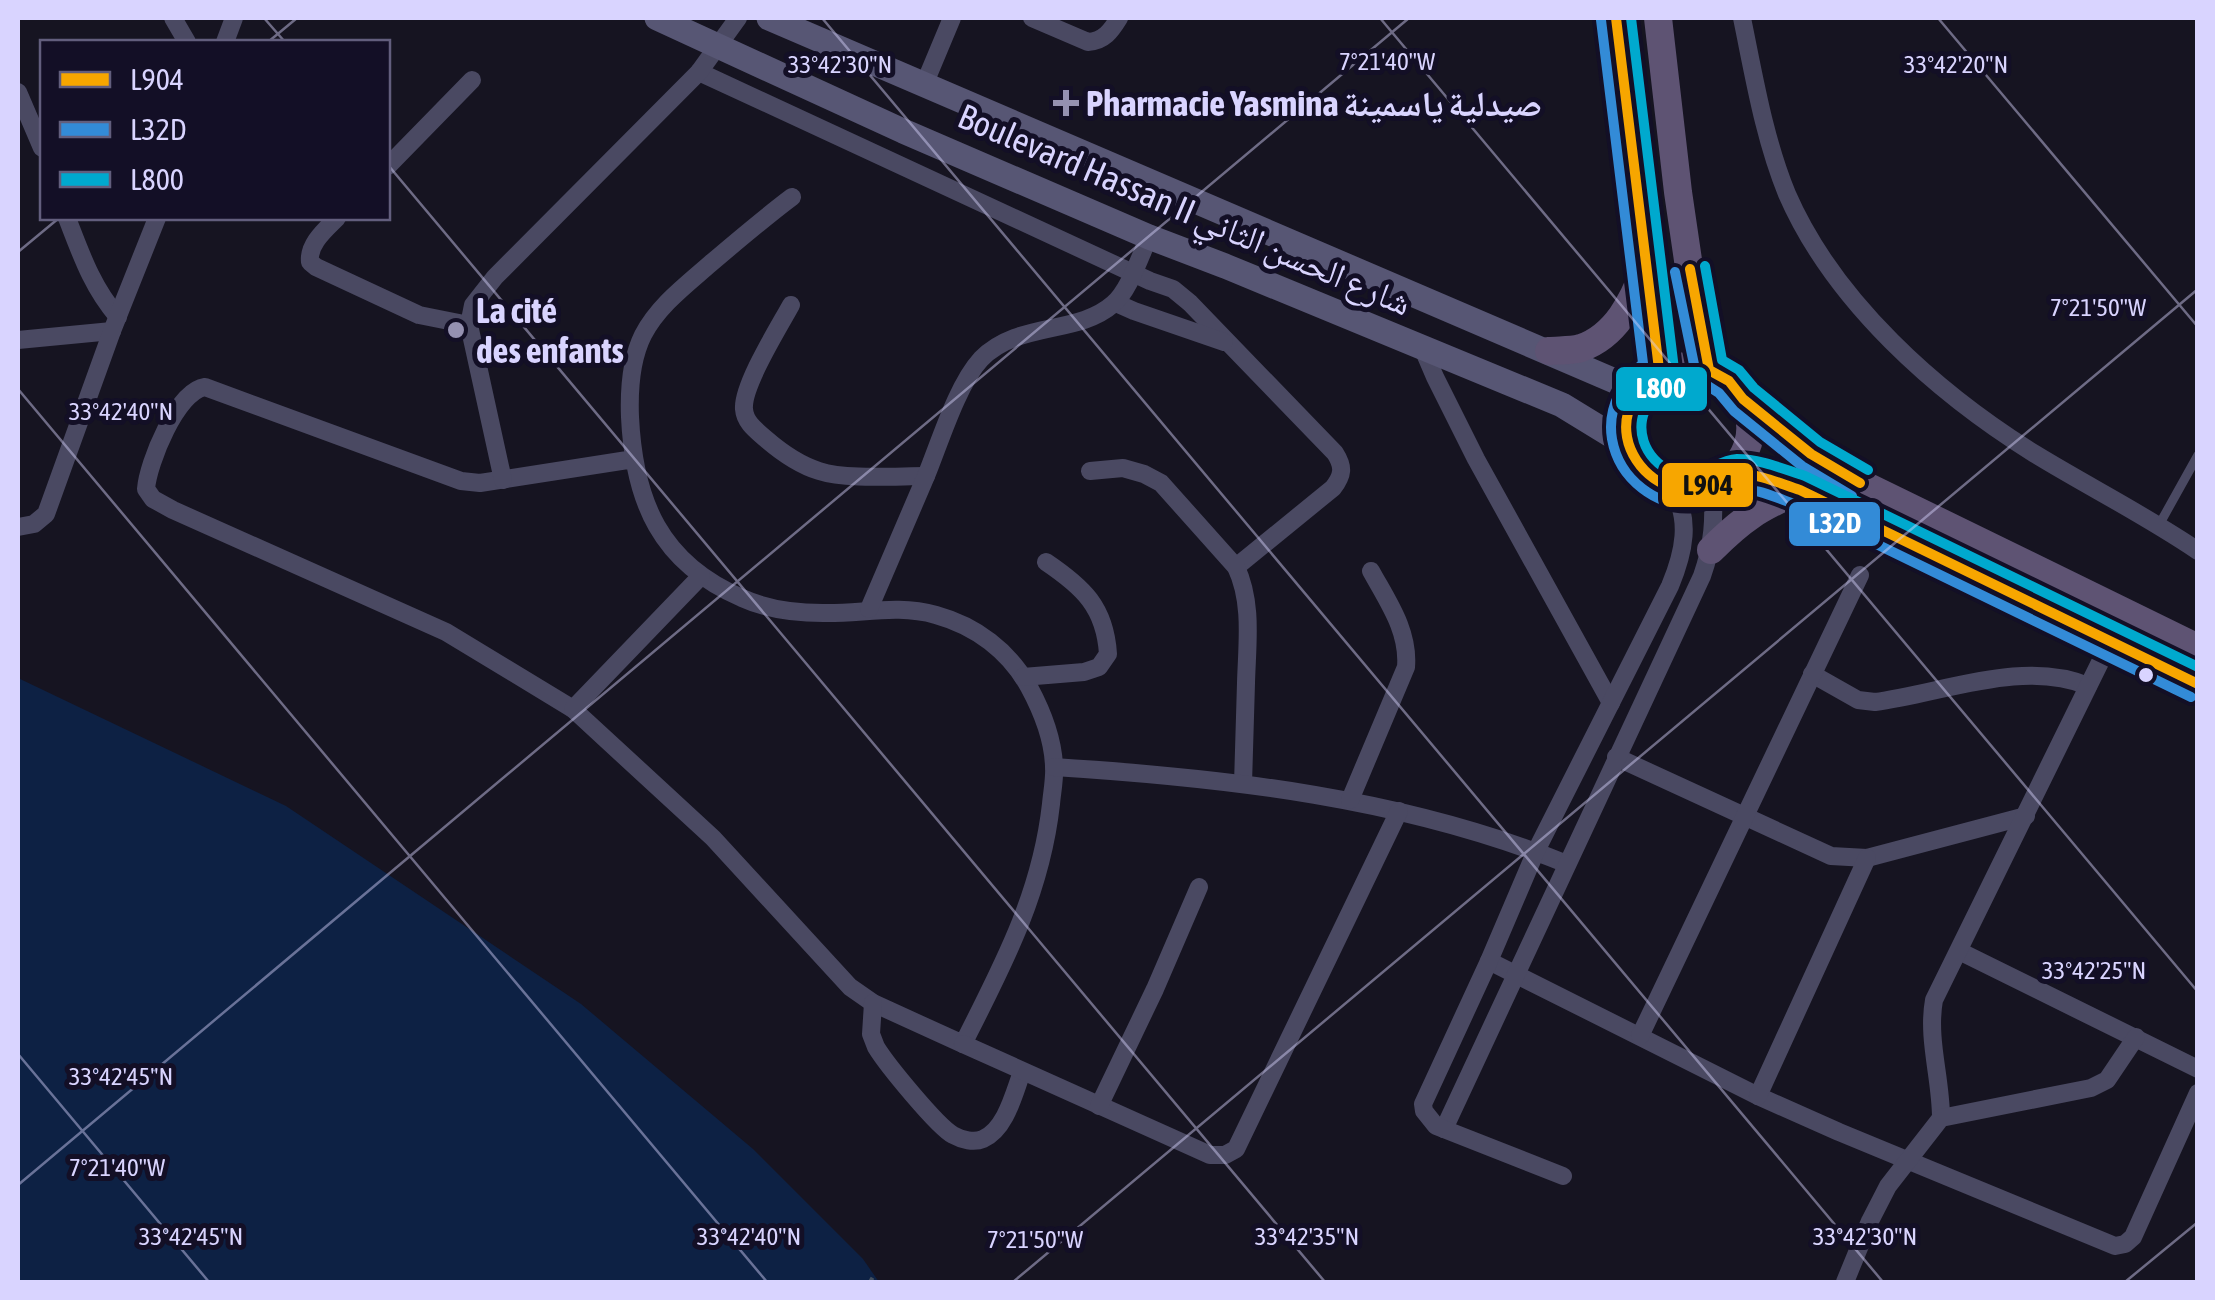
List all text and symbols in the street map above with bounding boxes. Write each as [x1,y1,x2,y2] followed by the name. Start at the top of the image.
[40,40,390,220] legend
[1339,47,1436,75] text: 7°21'40"W
[788,50,892,78] text: 33°42'30"N
[1904,50,2008,78] text: 33°42'20"N
[130,62,184,96] text: L904
[1086,83,1542,124] place label: Pharmacie Yasmina صيدلية ياسمينة
[1055,92,1077,114] marker: Pharmacie Yasmina صيدلية ياسمينة
[949,95,1418,331] street label: Boulevard Hassan II شارع الحسن الثاني
[130,112,187,146] text: L32D
[130,162,184,196] text: L800
[476,290,624,370] place label: La cité des enfants
[2050,293,2147,321] text: 7°21'50"W
[445,319,467,341] marker: La cité des enfants
[1614,365,1709,413] line badge: L800
[1636,372,1686,404] text: L800
[69,397,173,425] text: 33°42'40"N
[1660,461,1755,509] line badge: L904
[1683,469,1733,501] text: L904
[1787,500,1882,548] line badge: L32D
[1809,507,1861,539] text: L32D
[2136,665,2156,685] unlabelled marker
[2042,956,2146,984] text: 33°42'25"N
[69,1062,173,1090] text: 33°42'45"N
[69,1153,166,1181] text: 7°21'40"W
[139,1222,243,1250] text: 33°42'45"N
[697,1222,801,1250] text: 33°42'40"N
[1255,1222,1359,1250] text: 33°42'35"N
[1813,1222,1917,1250] text: 33°42'30"N
[987,1225,1084,1253] text: 7°21'50"W

